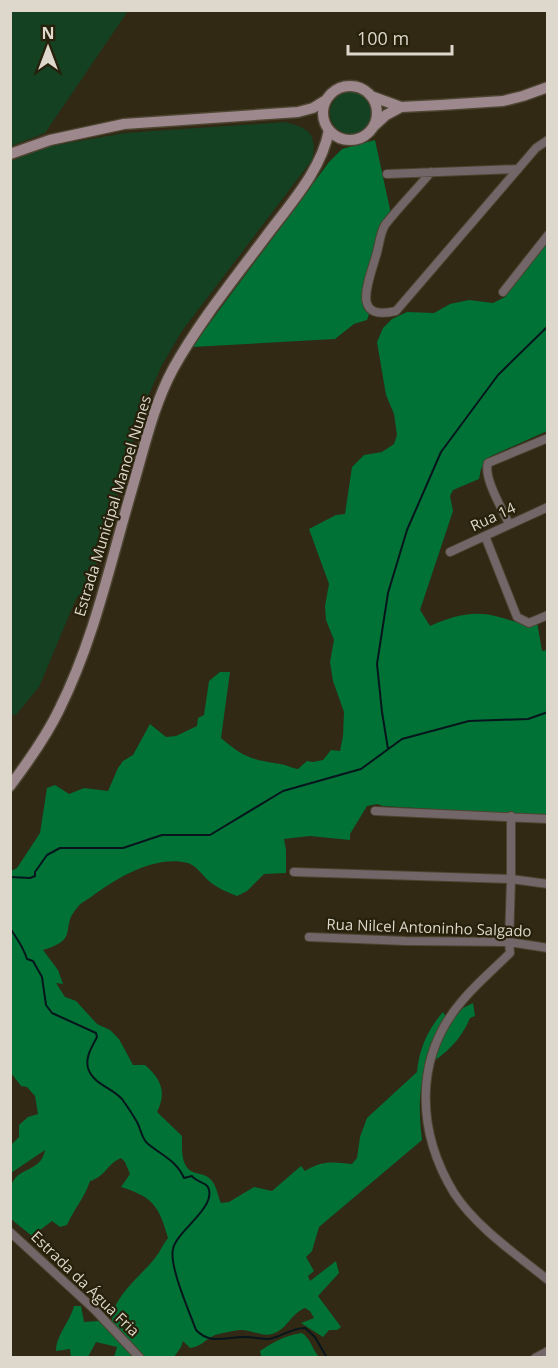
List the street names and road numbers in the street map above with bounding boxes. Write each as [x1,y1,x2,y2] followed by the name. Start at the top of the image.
[69,393,155,619] street label: Estrada Municipal Manoel Nunes
[467,497,519,535] street label: Rua 14
[326,913,532,941] street label: Rua Nilcel Antoninho Salgado
[27,1226,144,1340] street label: Estrada da Água Fria

